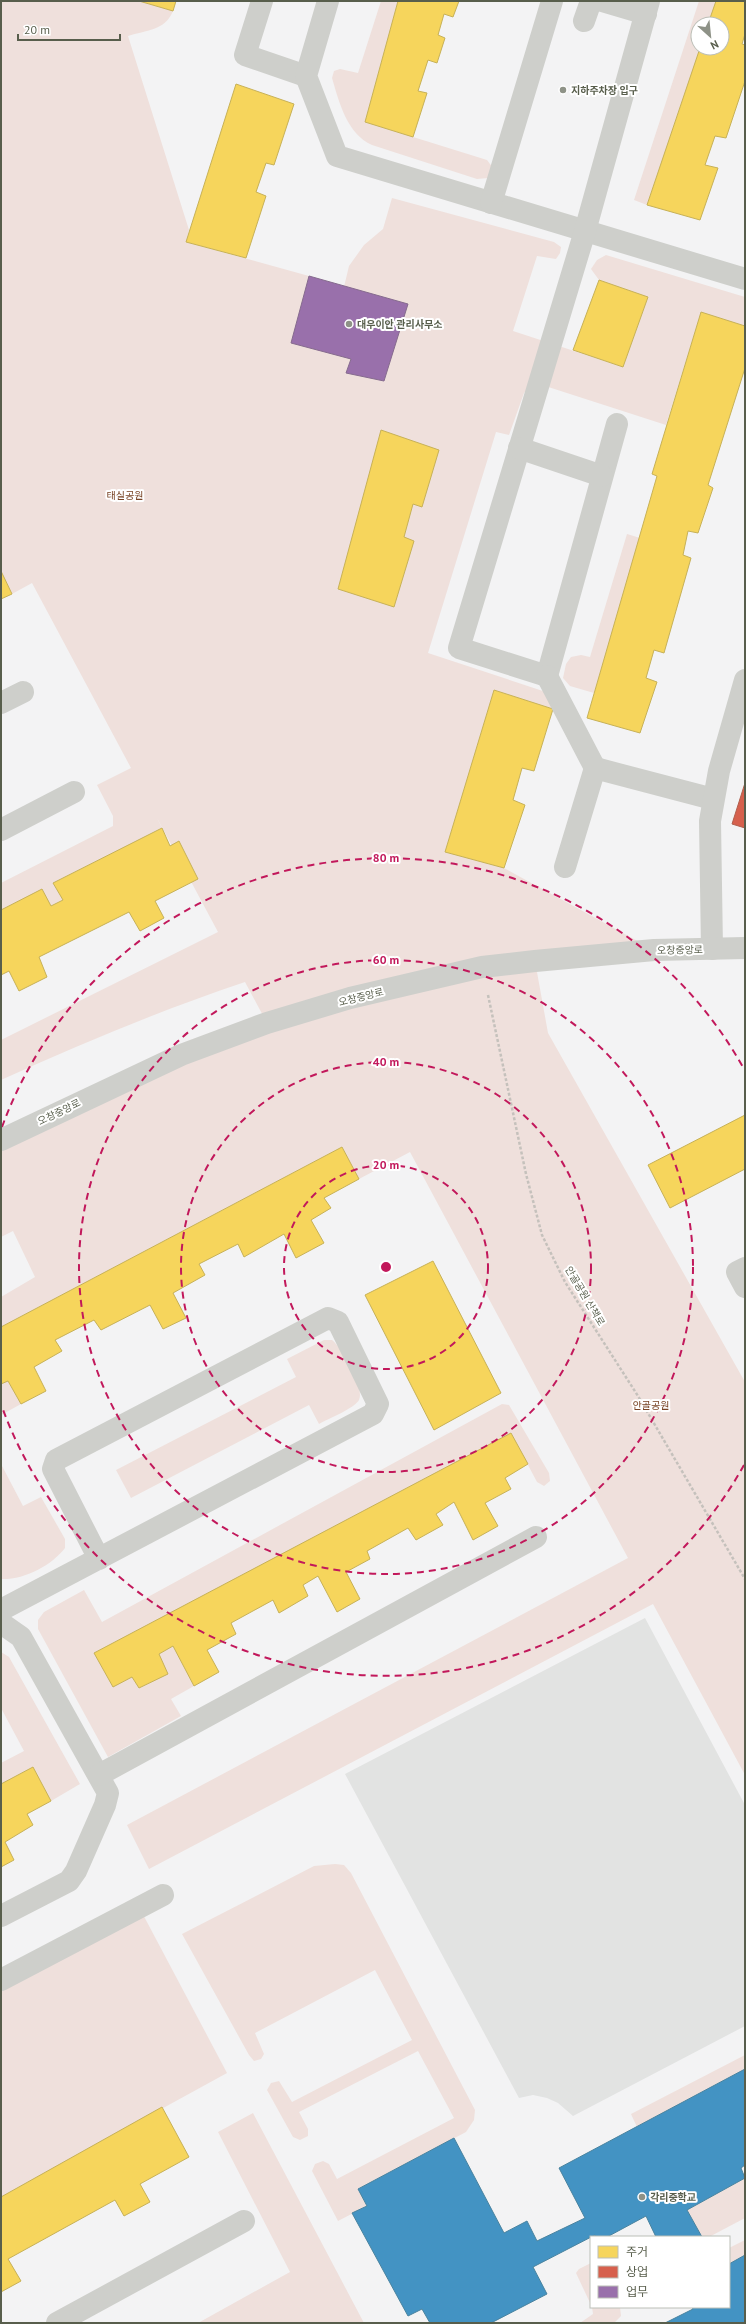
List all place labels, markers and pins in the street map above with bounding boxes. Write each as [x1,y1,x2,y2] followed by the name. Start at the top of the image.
[571,84,638,97] place label: 지하주차장 입구
[558,85,568,95] marker: 지하주차장 입구
[357,318,442,331] place label: 대우이안 관리사무소
[344,319,354,329] marker: 대우이안 관리사무소
[379,1260,393,1274] centre of rings
[650,2191,696,2204] place label: 각리중학교
[637,2192,647,2202] marker: 각리중학교

